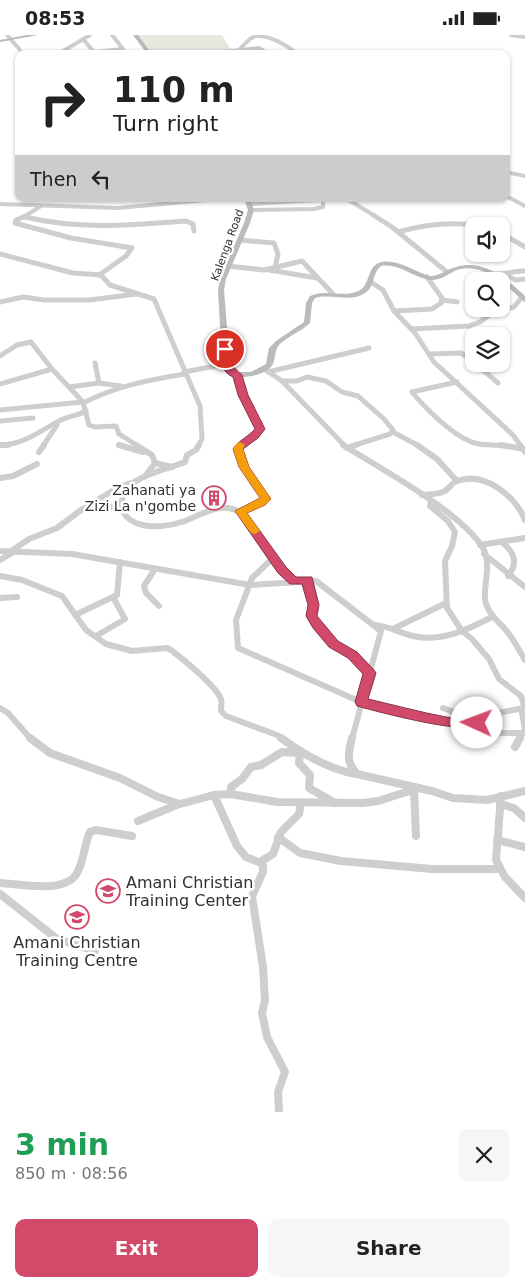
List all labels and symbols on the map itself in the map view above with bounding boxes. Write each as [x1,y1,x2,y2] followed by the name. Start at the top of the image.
[208,208,246,283] street label: Kalenga Road
[204,328,246,370] pin
[85,482,196,514] place label: Zahanati ya Zizi La n'gombe
[201,485,227,511] building icon: Zahanati ya Zizi La n'gombe
[450,696,502,748] position arrow
[125,873,253,910] place label: Amani Christian Training Center
[95,878,121,904] school or university icon: Amani Christian Training Center
[64,904,90,930] school or university icon: Amani Christian Training Centre
[13,933,141,970] place label: Amani Christian Training Centre

